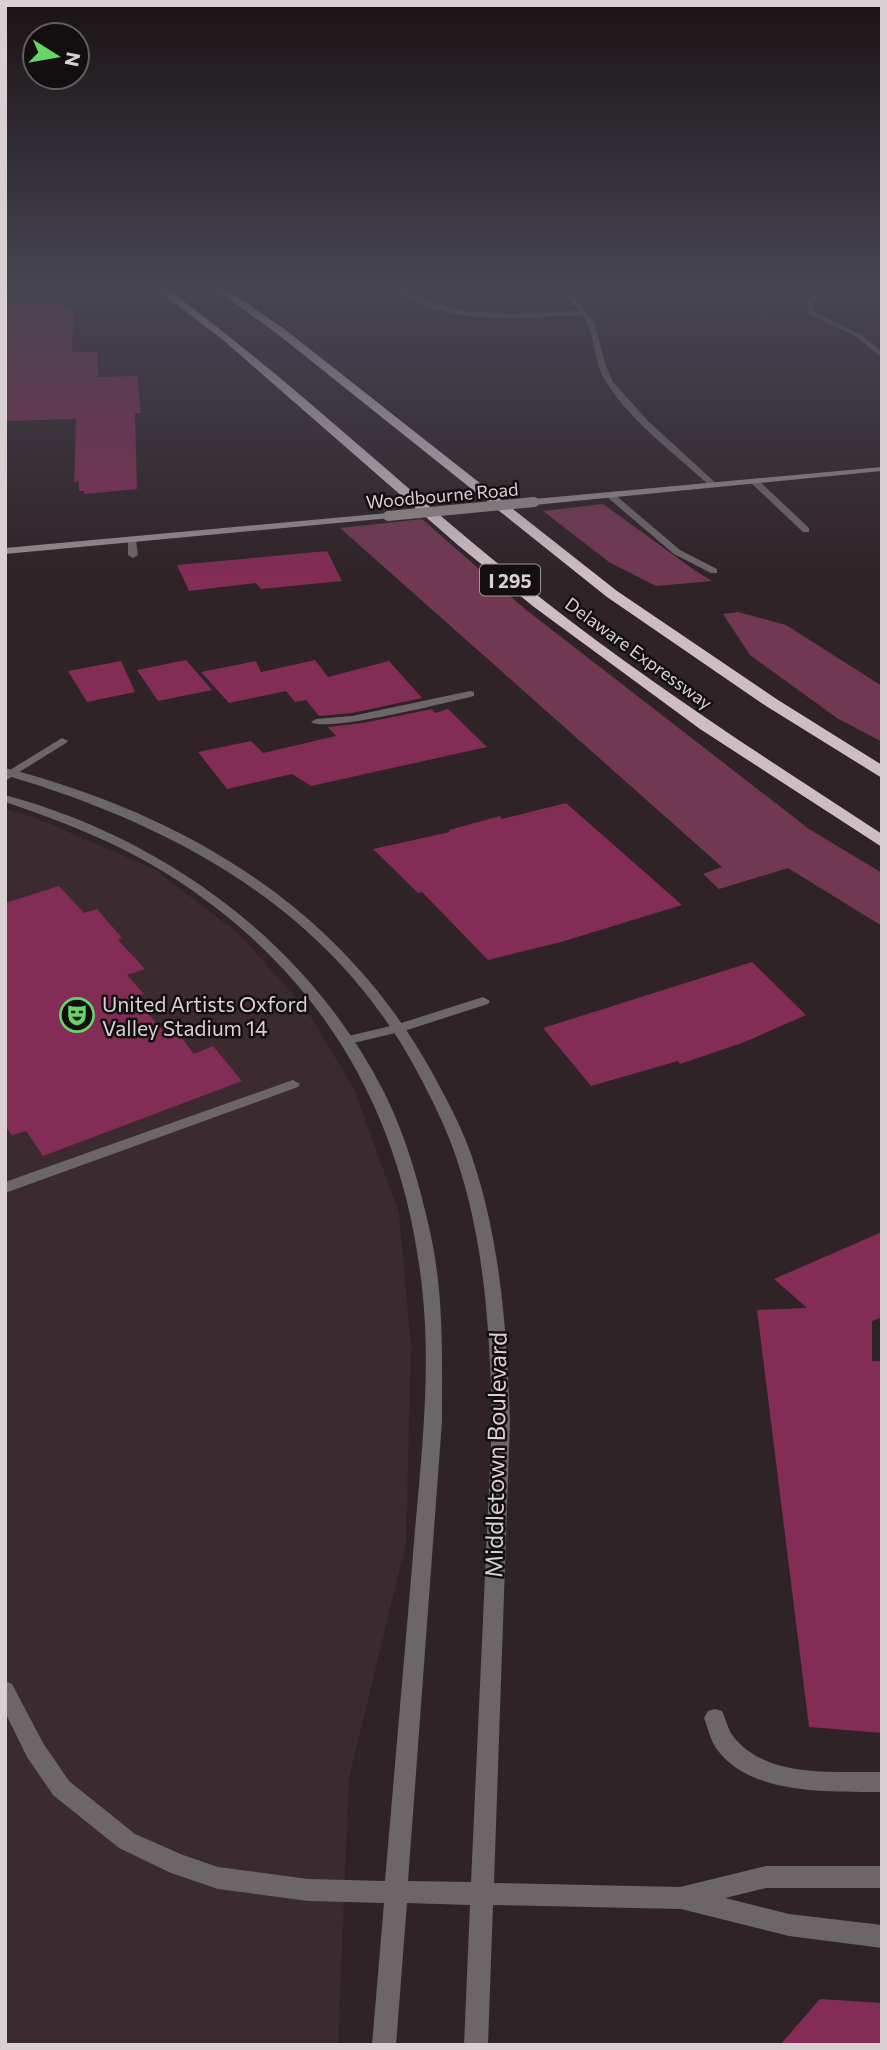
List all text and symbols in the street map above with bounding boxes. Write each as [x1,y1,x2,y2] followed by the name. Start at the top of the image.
[21,21,91,91] north arrow
[61,50,86,69] text: N
[365,477,519,513] street label: Woodbourne Road
[480,565,540,596] road number: I 295
[561,592,717,714] street label: Delaware Expressway
[102,991,308,1040] place label: United Artists Oxford Valley Stadium 14
[58,996,96,1034] theatre icon: United Artists Oxford Valley Stadium 14
[478,1332,512,1578] street label: Middletown Boulevard

